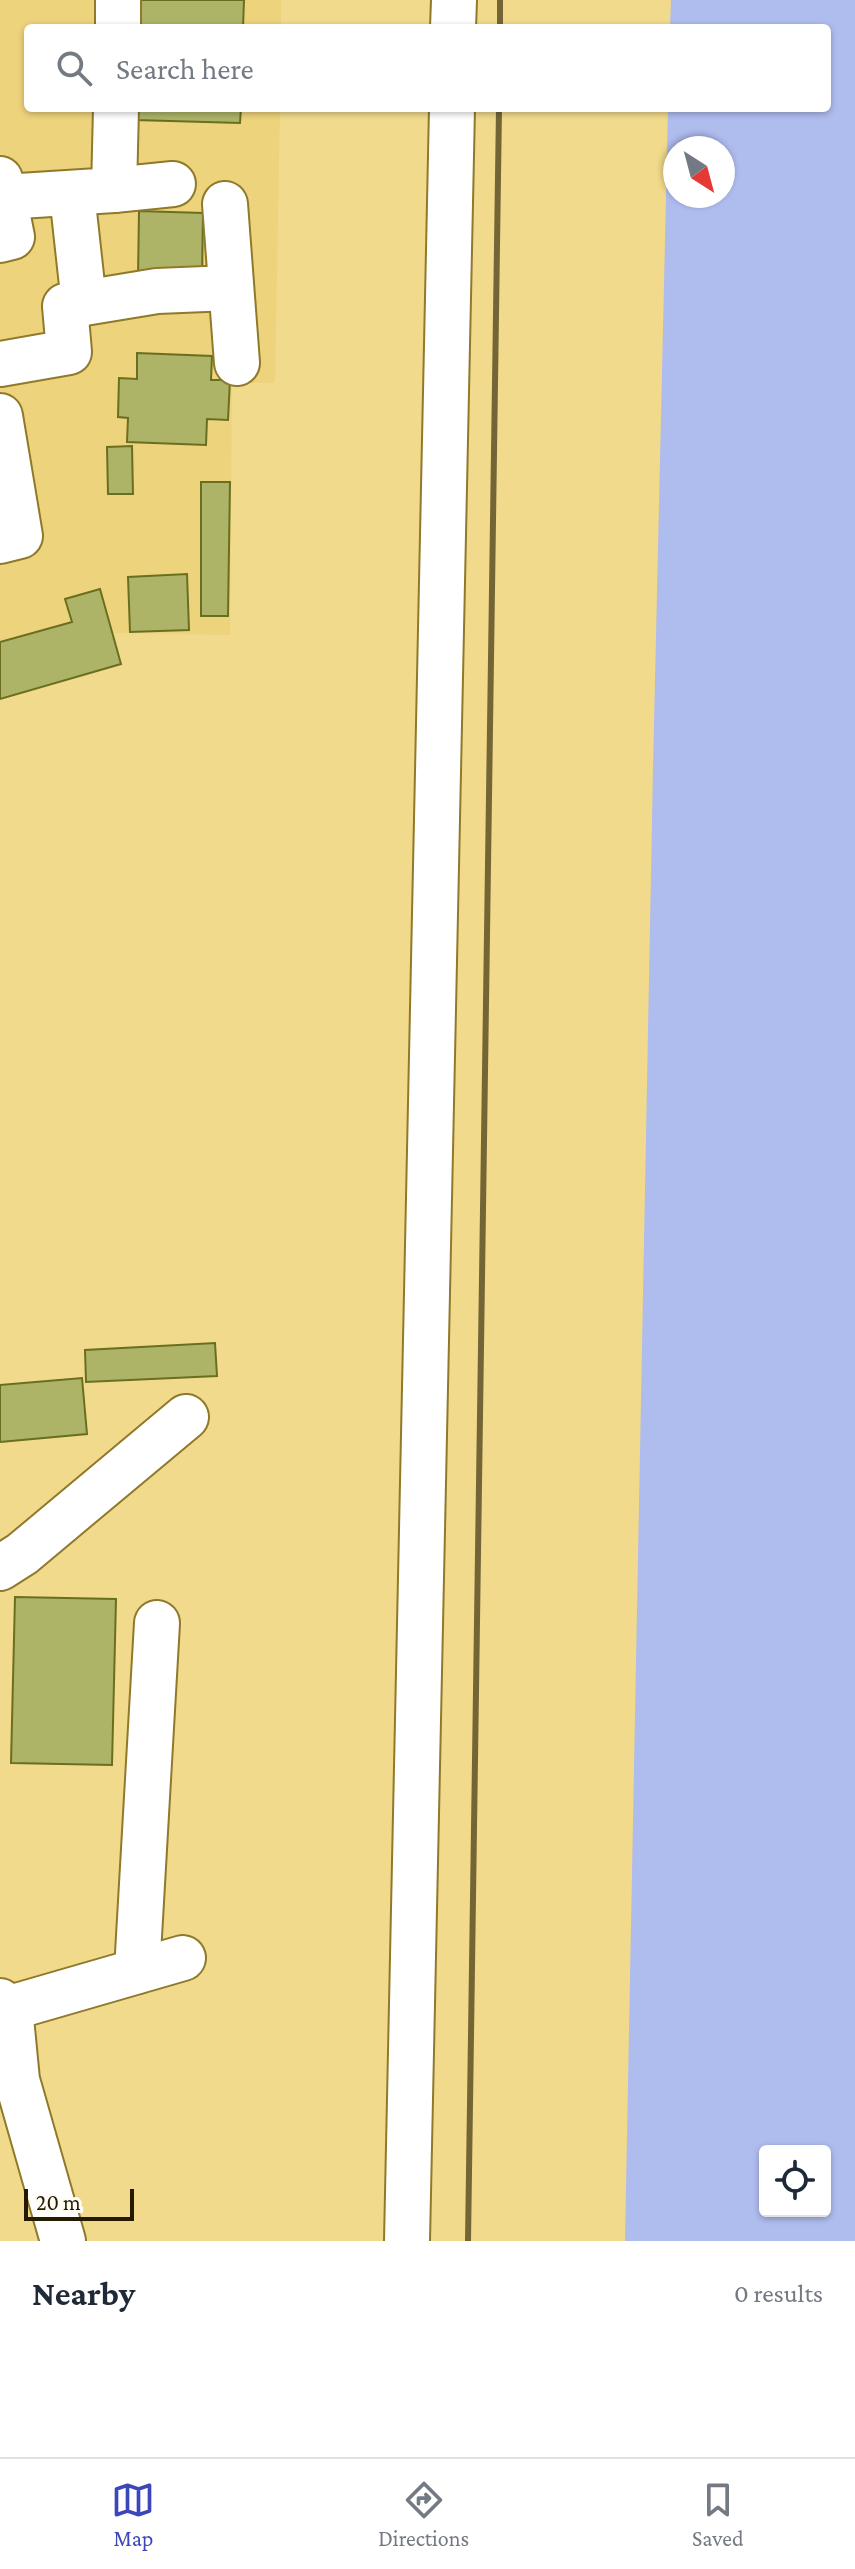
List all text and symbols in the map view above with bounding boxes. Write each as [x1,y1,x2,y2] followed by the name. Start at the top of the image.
[24,24,831,112] search box
[52,46,96,90] icon: search
[116,52,254,85] text: Search here
[663,136,735,208] north arrow
[759,2145,831,2217] map controls
[759,2145,831,2217] button: locate
[24,2185,134,2221] scale bar
[36,2190,81,2215] text: 20 m
[32,2275,135,2312] text: Nearby
[734,2279,823,2308] text: 0 results
[111,2478,155,2551] tab: Map
[378,2478,469,2551] tab: Directions
[692,2478,744,2551] tab: Saved

